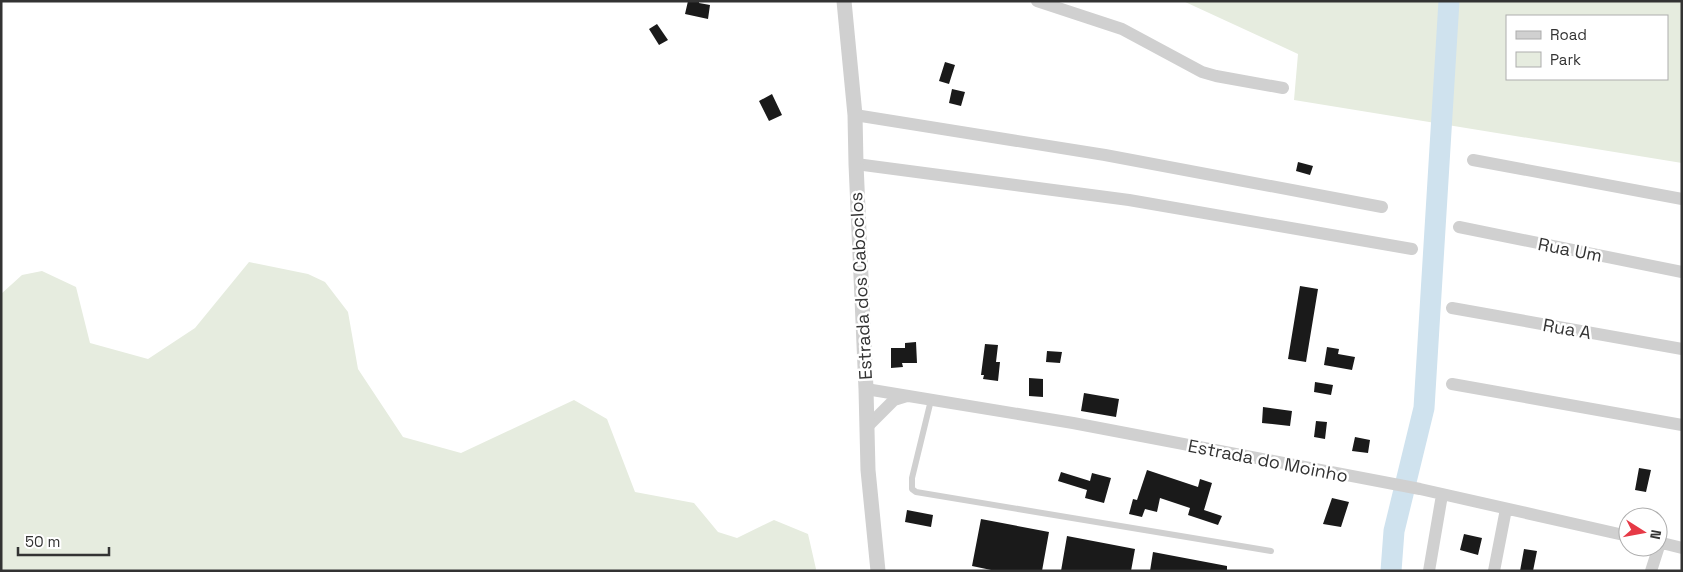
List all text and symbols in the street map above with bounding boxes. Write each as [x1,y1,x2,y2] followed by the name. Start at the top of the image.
[1506,15,1668,80] legend
[1550,25,1587,44] text: Road
[1550,50,1581,69] text: Park
[844,192,877,381] street label: Estrada dos Caboclos
[1536,232,1604,267] street label: Rua Um
[1541,313,1593,344] street label: Rua A
[1186,434,1350,487] street label: Estrada do Moinho
[1618,507,1668,557] north arrow
[18,524,109,556] scale bar
[1646,528,1665,541] text: N
[25,532,60,551] text: 50 m

